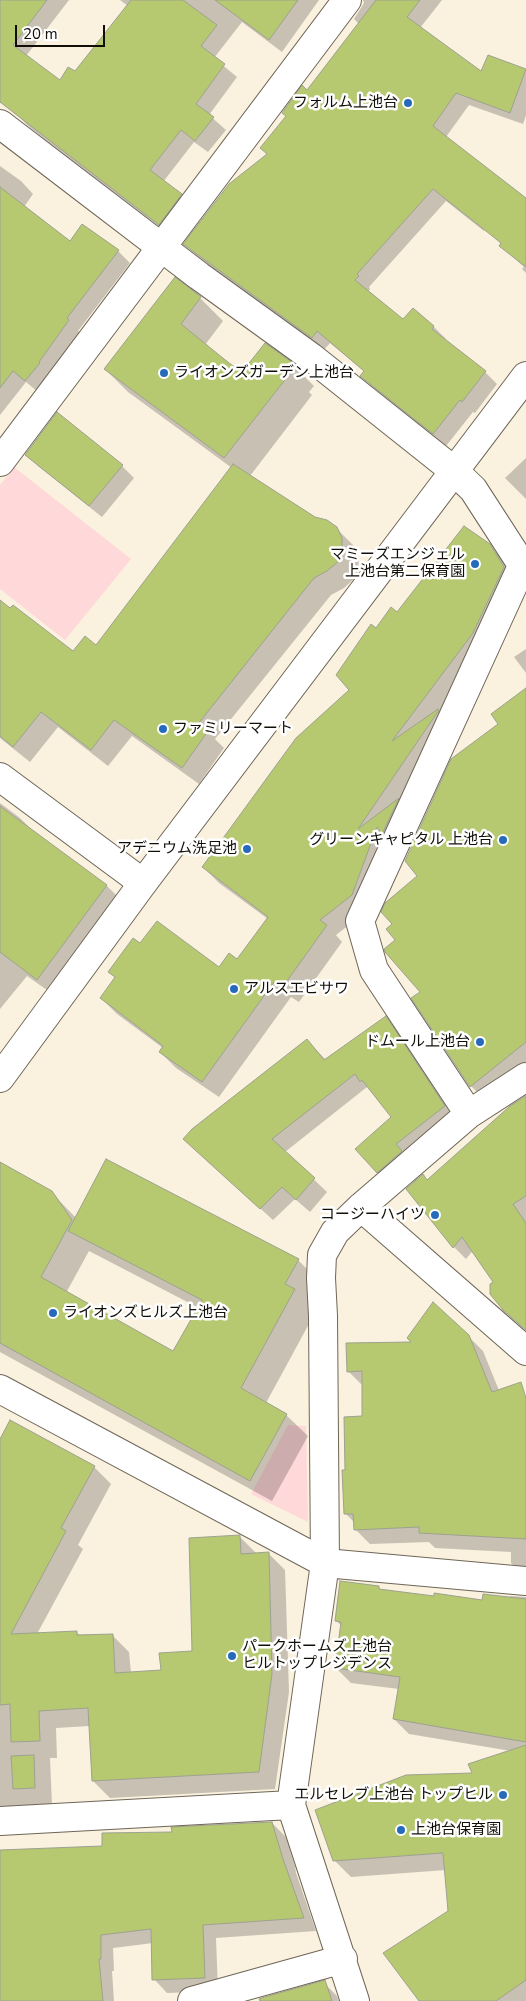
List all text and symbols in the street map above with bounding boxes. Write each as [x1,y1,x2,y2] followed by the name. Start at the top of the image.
[18,15,108,47] scale bar
[23,24,58,44] text: 20 m
[293,94,398,112] place label: フォルム上池台
[402,97,414,109] marker: フォルム上池台
[174,364,354,382] place label: ライオンズガーデン上池台
[158,367,170,379] marker: ライオンズガーデン上池台
[330,546,465,581] place label: マミーズエンジェル 上池台第二保育園
[469,558,481,570] marker: マミーズエンジェル 上池台第二保育園
[173,720,293,738] place label: ファミリーマート
[157,723,169,735] marker: ファミリーマート
[309,831,493,849] place label: グリーンキャピタル 上池台
[497,834,509,846] marker: グリーンキャピタル 上池台
[117,840,237,858] place label: アデニウム洗足池
[241,843,253,855] marker: アデニウム洗足池
[244,980,349,998] place label: アルスエビサワ
[228,983,240,995] marker: アルスエビサワ
[365,1033,470,1051] place label: ドムール上池台
[474,1036,486,1048] marker: ドムール上池台
[320,1206,425,1224] place label: コージーハイツ
[429,1209,441,1221] marker: コージーハイツ
[63,1304,228,1322] place label: ライオンズヒルズ上池台
[47,1307,59,1319] marker: ライオンズヒルズ上池台
[242,1638,392,1673] place label: パークホームズ上池台 ヒルトップレジデンス
[226,1650,238,1662] marker: パークホームズ上池台 ヒルトップレジデンス
[294,1786,493,1804] place label: エルセレブ上池台 トップヒル
[497,1789,509,1801] marker: エルセレブ上池台 トップヒル
[411,1821,501,1839] place label: 上池台保育園
[395,1824,407,1836] marker: 上池台保育園

